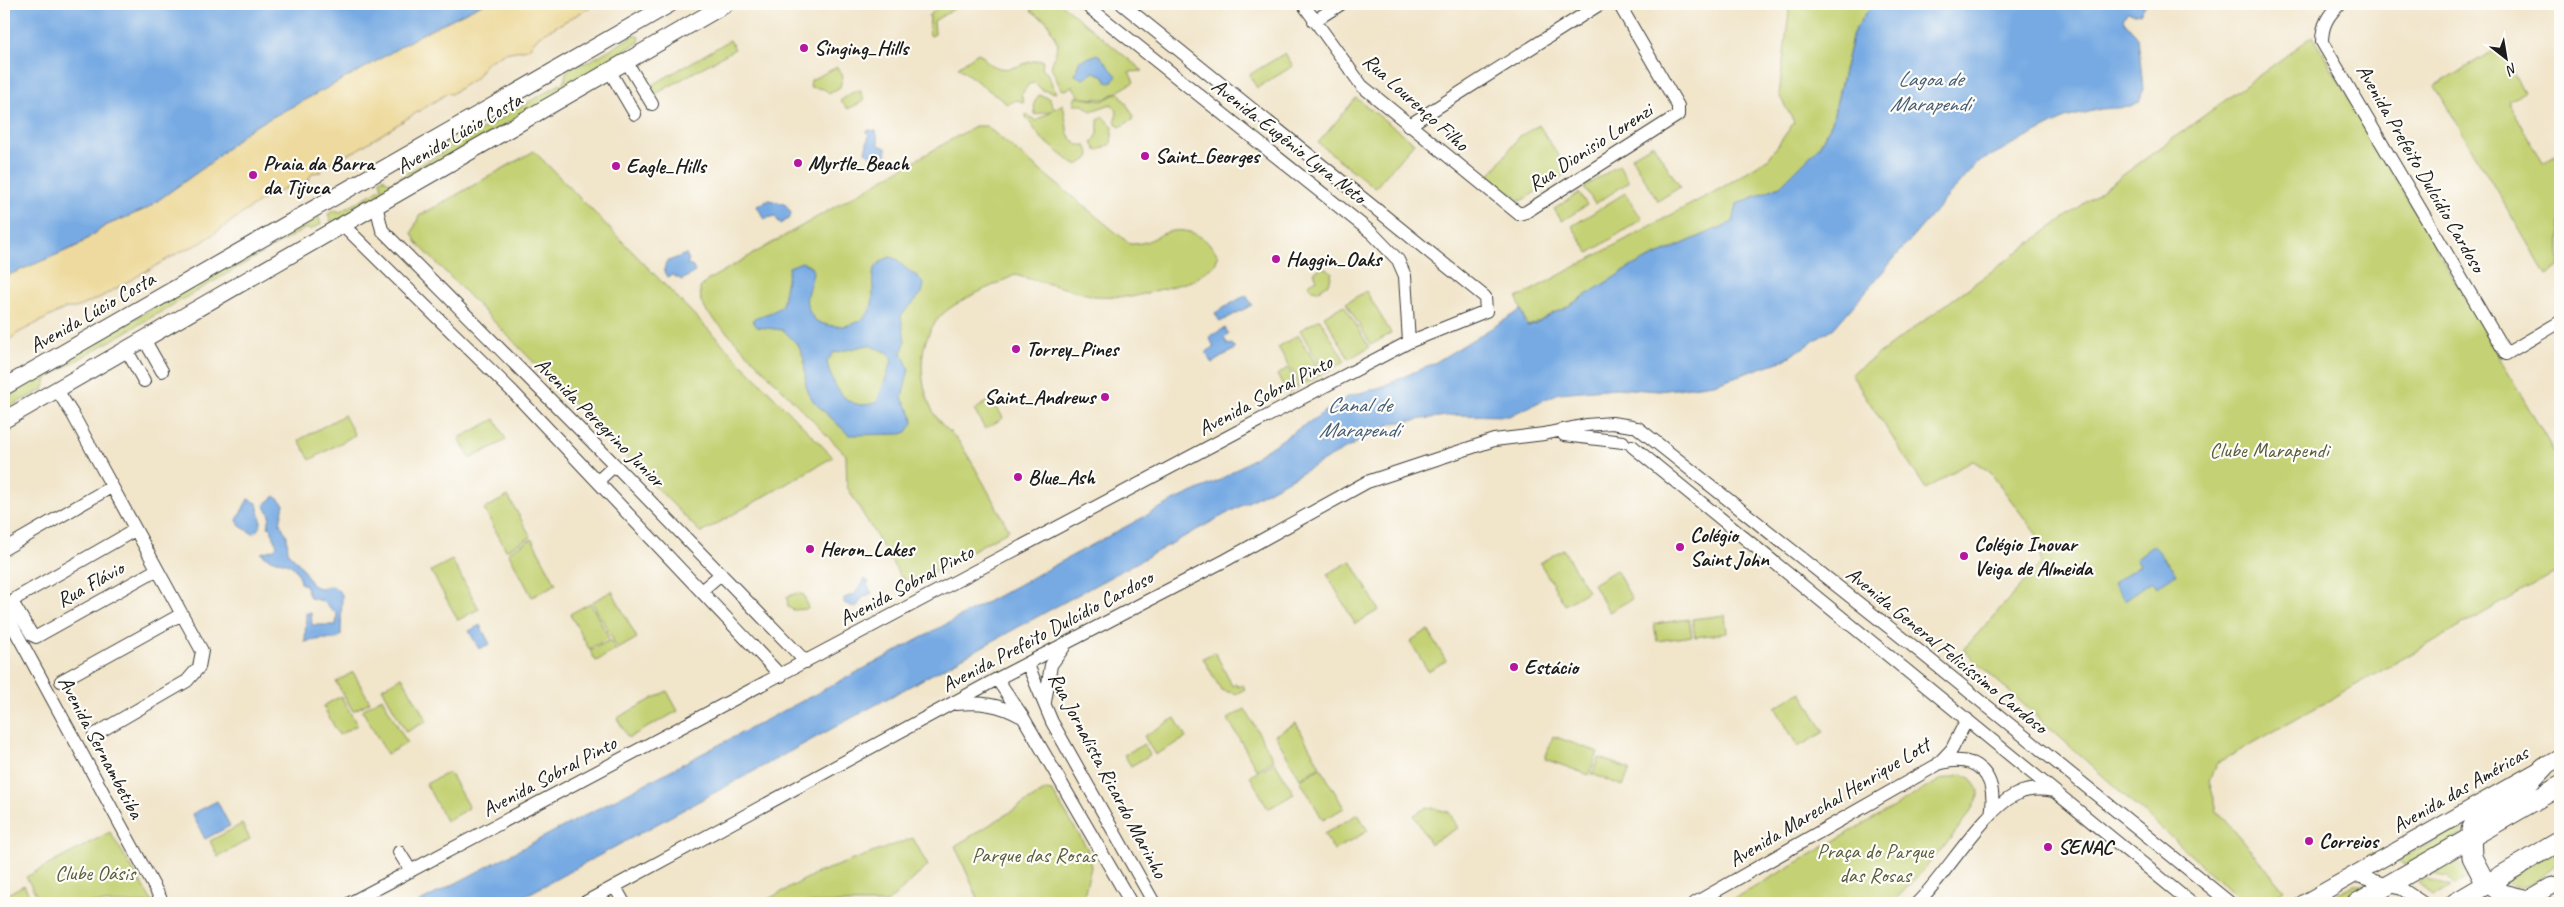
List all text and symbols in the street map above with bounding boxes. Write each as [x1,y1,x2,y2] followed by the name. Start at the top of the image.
[2482,32,2532,82] north arrow
[814,35,911,61] place label: Singing_Hills
[798,42,810,54] marker: Singing_Hills
[1358,48,1476,157] street label: Rua Lourenço Filho
[2351,59,2492,279] street label: Avenida Prefeito Dulcídio Cardoso
[2502,59,2521,79] text: N
[1890,65,1976,118] water label: Lagoa de Marapendi
[1207,73,1374,211] street label: Avenida Eugênio Lyra Neto
[392,86,528,179] street label: Avenida Lúcio Costa
[1523,95,1660,197] street label: Rua Dionisio Lorenzi
[1155,143,1262,169] place label: Saint_Georges
[263,150,376,200] place label: Praia da Barra da Tijuca
[808,150,910,176] place label: Myrtle_Beach
[1139,150,1151,162] marker: Saint_Georges
[626,153,708,179] place label: Eagle_Hills
[792,157,804,169] marker: Myrtle_Beach
[610,160,622,172] marker: Eagle_Hills
[247,169,259,181] marker: Praia da Barra da Tijuca
[1286,246,1384,272] place label: Haggin_Oaks
[1270,253,1282,265] marker: Haggin_Oaks
[25,265,161,358] street label: Avenida Lúcio Costa
[1026,336,1121,362] place label: Torrey_Pines
[1010,343,1022,355] marker: Torrey_Pines
[1193,348,1338,441] street label: Avenida Sobral Pinto
[529,351,672,494] street label: Avenida Peregrino Junior
[984,384,1098,410] place label: Saint_Andrews
[1099,391,1111,403] marker: Saint_Andrews
[1319,391,1405,444] water label: Canal de Marapendi
[2209,437,2332,463] park label: Clube Marapendi
[1028,464,1096,490] place label: Blue_Ash
[1012,471,1024,483] marker: Blue_Ash
[1690,522,1770,572] place label: Colégio Saint John
[1974,531,2094,581] place label: Colégio Inovar Veiga de Almeida
[820,536,916,562] place label: Heron_Lakes
[834,538,979,631] street label: Avenida Sobral Pinto
[1674,541,1686,553] marker: Colégio Saint John
[804,543,816,555] marker: Heron_Lakes
[1958,550,1970,562] marker: Colégio Inovar Veiga de Almeida
[52,554,130,613] street label: Rua Flávio
[1841,561,2055,741] street label: Avenida General Felicíssimo Cardoso
[937,563,1159,698] street label: Avenida Prefeito Dulcídio Cardoso
[1524,654,1580,680] place label: Estácio
[1508,661,1520,673] marker: Estácio
[1043,668,1174,884] street label: Rua Jornalista Ricardo Marinho
[52,671,150,824] street label: Avenida Sernambetiba
[477,729,622,822] street label: Avenida Sobral Pinto
[1724,730,1937,872] street label: Avenida Marechal Henrique Lott
[2387,739,2534,838] street label: Avenida das Américas
[2319,828,2380,854] place label: Correios
[2058,834,2115,860] place label: SENAC
[2303,835,2315,847] marker: Correios
[1817,838,1934,888] park label: Praça do Parque das Rosas
[2042,841,2054,853] marker: SENAC
[972,842,1098,868] park label: Parque das Rosas
[55,860,137,886] park label: Clube Oásis

